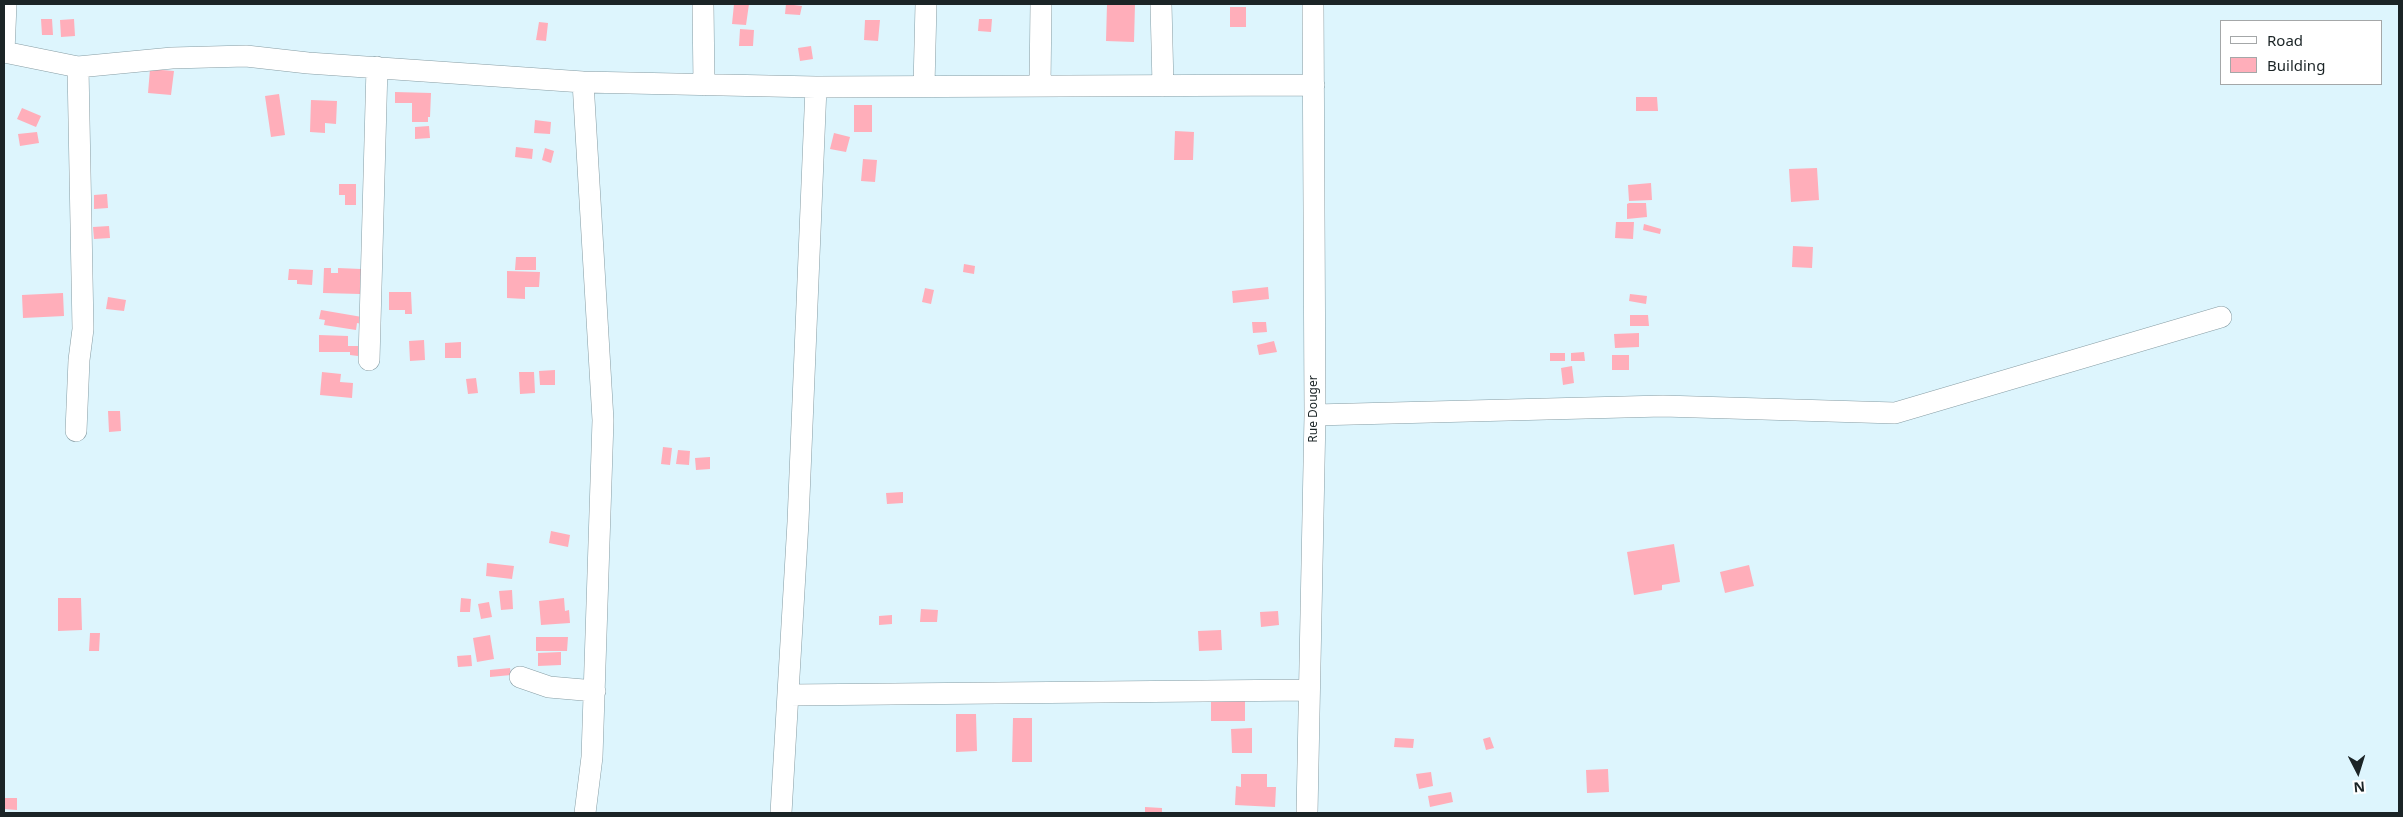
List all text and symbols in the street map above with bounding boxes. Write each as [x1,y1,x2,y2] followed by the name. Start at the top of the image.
[2220,20,2383,85] legend
[2267,30,2303,50] text: Road
[2267,55,2325,75] text: Building
[1307,375,1321,443] street label: Rue Douger
[2333,747,2383,797] north arrow
[2353,777,2366,797] text: N

